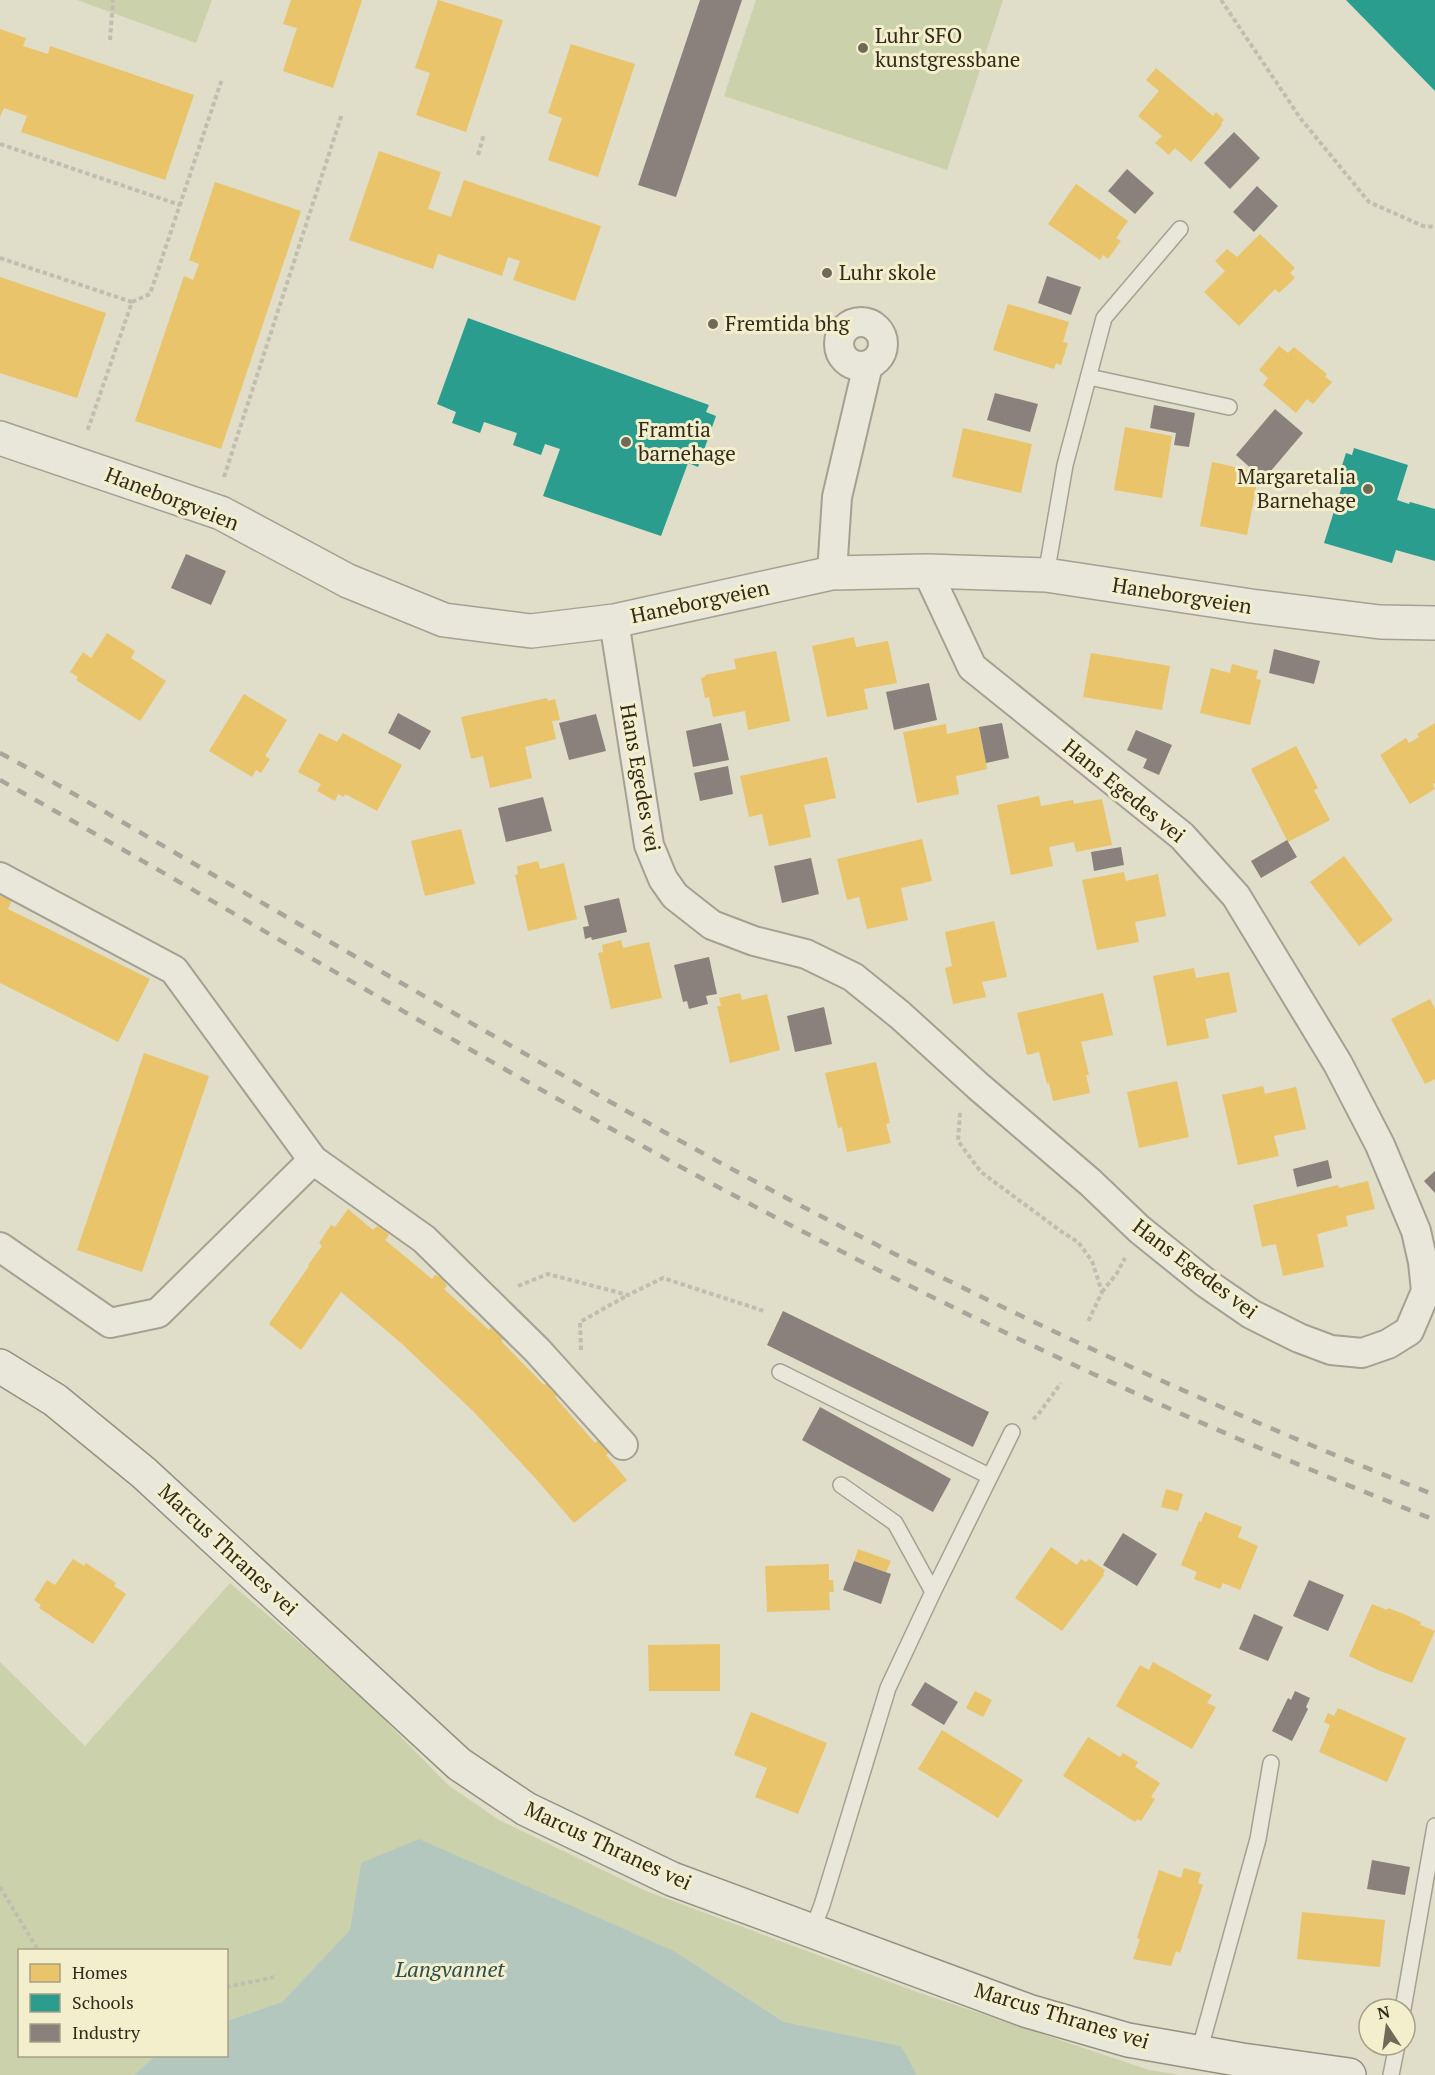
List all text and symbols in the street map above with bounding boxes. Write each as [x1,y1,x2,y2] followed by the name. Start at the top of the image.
[875,21,1020,73] place label: Luhr SFO kunstgressbane
[856,41,870,55] marker: Luhr SFO kunstgressbane
[839,258,936,286] place label: Luhr skole
[820,266,834,280] marker: Luhr skole
[725,309,850,337] place label: Fremtida bhg
[706,317,720,331] marker: Fremtida bhg
[638,415,736,467] place label: Framtia barnehage
[619,435,633,449] marker: Framtia barnehage
[101,460,244,537] street label: Haneborgveien
[1237,462,1356,514] place label: Margaretalia Barnehage
[1361,482,1375,496] marker: Margaretalia Barnehage
[1110,570,1255,620] street label: Haneborgveien
[628,573,772,629] street label: Haneborgveien
[614,702,668,854] street label: Hans Egedes vei
[1058,732,1192,848] street label: Hans Egedes vei
[1127,1212,1264,1325] street label: Hans Egedes vei
[153,1477,305,1621] street label: Marcus Thranes vei
[520,1794,696,1896] street label: Marcus Thranes vei
[18,1949,228,2057] legend
[394,1954,505,1983] water label: Langvannet
[72,1960,127,1984] text: Homes
[972,1975,1153,2055] street label: Marcus Thranes vei
[72,1990,134,2014] text: Schools
[1357,1997,1417,2057] north arrow
[1375,2000,1392,2024] text: N
[72,2020,141,2044] text: Industry

